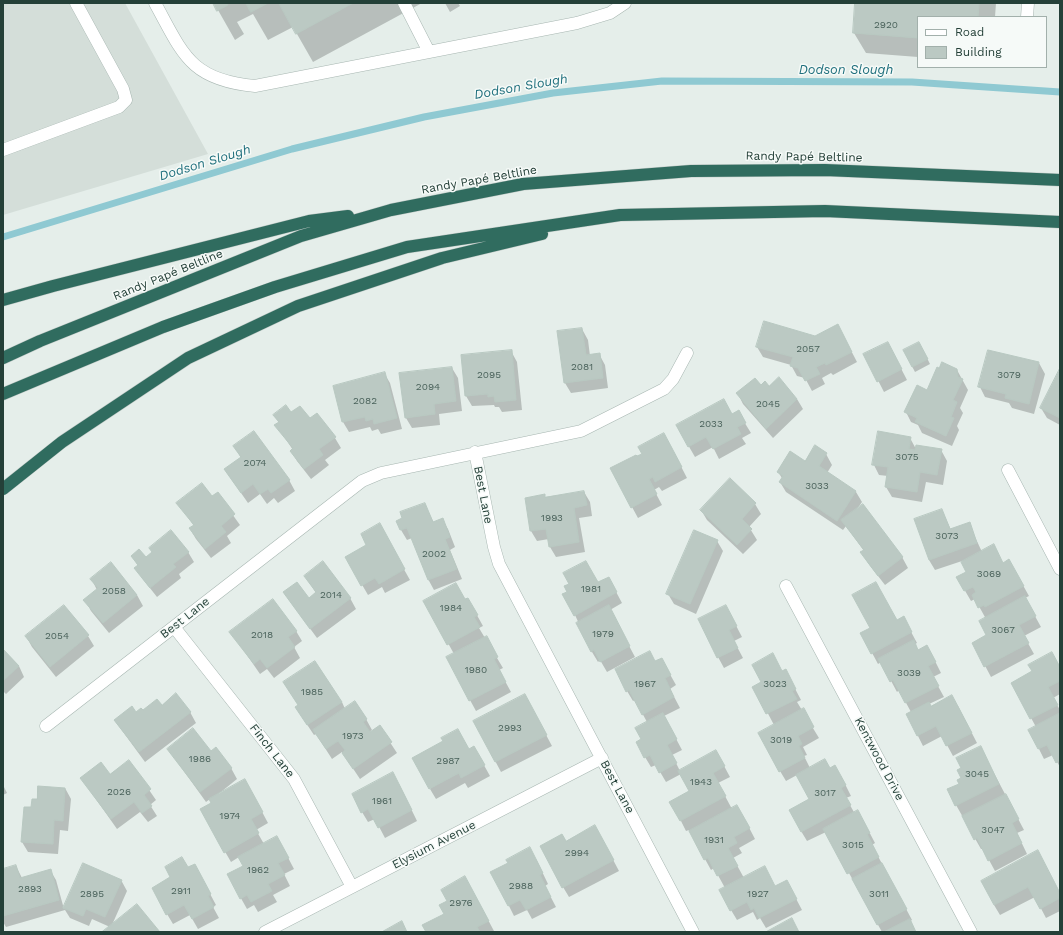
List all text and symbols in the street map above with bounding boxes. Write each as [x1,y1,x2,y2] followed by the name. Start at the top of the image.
[917,16,1047,68] legend
[874,19,898,31] house number: 2920
[955,25,984,39] text: Road
[955,45,1002,59] text: Building
[799,62,893,78] water label: Dodson Slough
[473,71,569,103] water label: Dodson Slough
[157,142,253,184] water label: Dodson Slough
[745,149,863,165] street label: Randy Papé Beltline
[420,163,538,197] street label: Randy Papé Beltline
[111,246,225,304] street label: Randy Papé Beltline
[796,343,820,355] house number: 2057
[571,361,593,373] house number: 2081
[477,369,501,381] house number: 2095
[997,369,1021,381] house number: 3079
[416,381,440,393] house number: 2094
[353,395,377,407] house number: 2082
[756,398,780,410] house number: 2045
[699,418,723,430] house number: 2033
[895,451,919,463] house number: 3075
[244,457,266,469] house number: 2074
[470,465,496,525] street label: Best Lane
[805,480,829,492] house number: 3033
[541,512,563,524] house number: 1993
[935,530,959,542] house number: 3073
[422,548,446,560] house number: 2002
[977,568,1001,580] house number: 3069
[581,583,601,595] house number: 1981
[102,585,126,597] house number: 2058
[320,589,342,601] house number: 2014
[158,594,212,642] street label: Best Lane
[440,602,462,614] house number: 1984
[991,624,1015,636] house number: 3067
[592,628,614,640] house number: 1979
[251,629,273,641] house number: 2018
[45,630,69,642] house number: 2054
[465,664,487,676] house number: 1980
[897,667,921,679] house number: 3039
[634,678,656,690] house number: 1967
[763,678,787,690] house number: 3023
[301,686,323,698] house number: 1985
[851,715,907,803] street label: Kentwood Drive
[246,721,298,781] street label: Finch Lane
[498,722,522,734] house number: 2993
[342,730,364,742] house number: 1973
[770,734,792,746] house number: 3019
[189,753,211,765] house number: 1986
[436,755,460,767] house number: 2987
[597,758,637,816] street label: Best Lane
[965,768,989,780] house number: 3045
[690,776,712,788] house number: 1943
[107,786,131,798] house number: 2026
[814,787,836,799] house number: 3017
[372,795,392,807] house number: 1961
[220,810,240,822] house number: 1974
[390,818,478,872] street label: Elysium Avenue
[981,824,1005,836] house number: 3047
[704,834,724,846] house number: 1931
[842,839,864,851] house number: 3015
[565,847,589,859] house number: 2994
[247,864,269,876] house number: 1962
[509,880,533,892] house number: 2988
[18,883,42,895] house number: 2893
[171,885,191,897] house number: 2911
[80,888,104,900] house number: 2895
[747,888,769,900] house number: 1927
[869,888,889,900] house number: 3011
[449,897,473,909] house number: 2976

